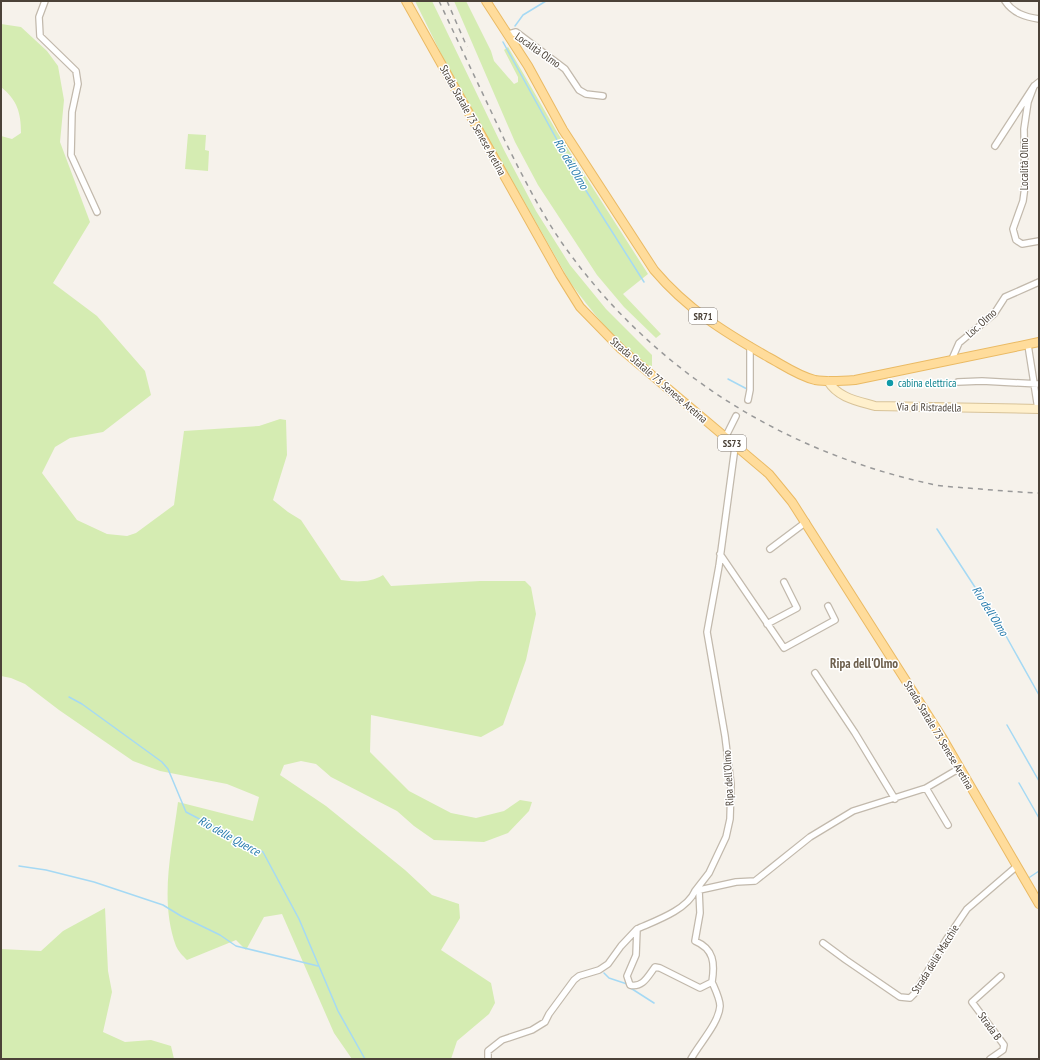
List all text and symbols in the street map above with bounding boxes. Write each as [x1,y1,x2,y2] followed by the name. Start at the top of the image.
[513,29,564,71] street label: Località Olmo
[437,62,509,178] street label: Strada Statale 73 Senese Aretina
[551,136,592,192] water label: Rio dell'Olmo
[1017,138,1031,190] street label: Località Olmo
[963,305,1000,341] street label: Loc. Olmo
[689,308,717,324] road number: SR71
[608,334,710,426] street label: Strada Statale 73 Senese Aretina
[898,376,956,390] place label: cabina elettrica
[885,378,895,388] marker: cabina elettrica
[896,399,961,415] street label: Via di Ristradella
[718,435,746,451] road number: SS73
[969,583,1012,639] water label: Rio dell'Olmo
[830,655,898,672] district label: Ripa dell'Olmo
[901,678,977,792] street label: Strada Statale 73 Senese Aretina
[720,750,736,806] street label: Ripa dell'Olmo
[196,812,264,859] water label: Rio delle Querce
[908,922,962,996] street label: Strada delle Macchie
[975,1009,1005,1043] street label: Strada B

